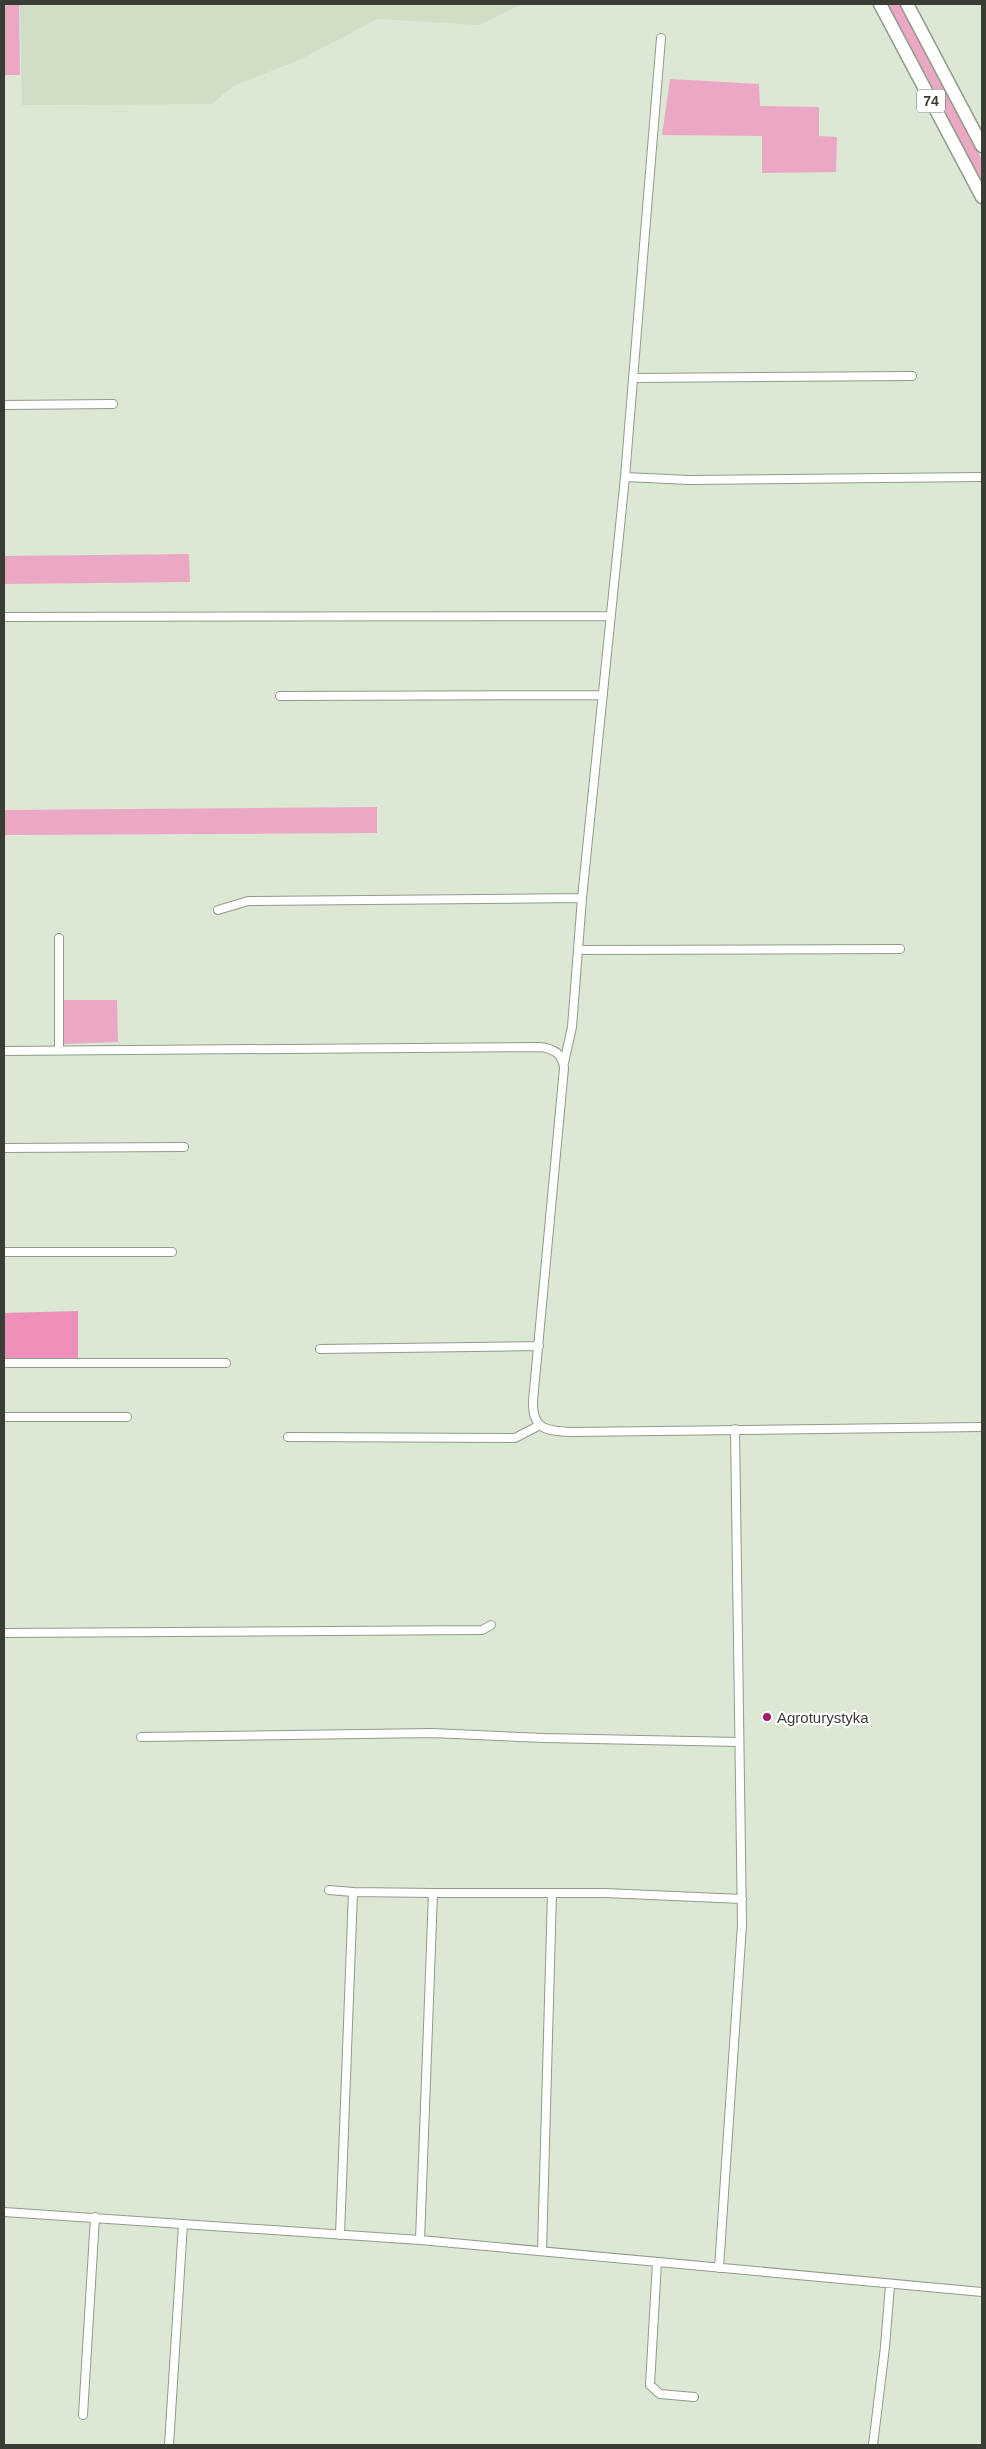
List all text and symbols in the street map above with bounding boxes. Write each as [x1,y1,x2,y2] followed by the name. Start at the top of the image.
[917,90,945,112] road number: 74
[777,1709,869,1726] place label: Agroturystyka
[761,1711,773,1723] marker: Agroturystyka

